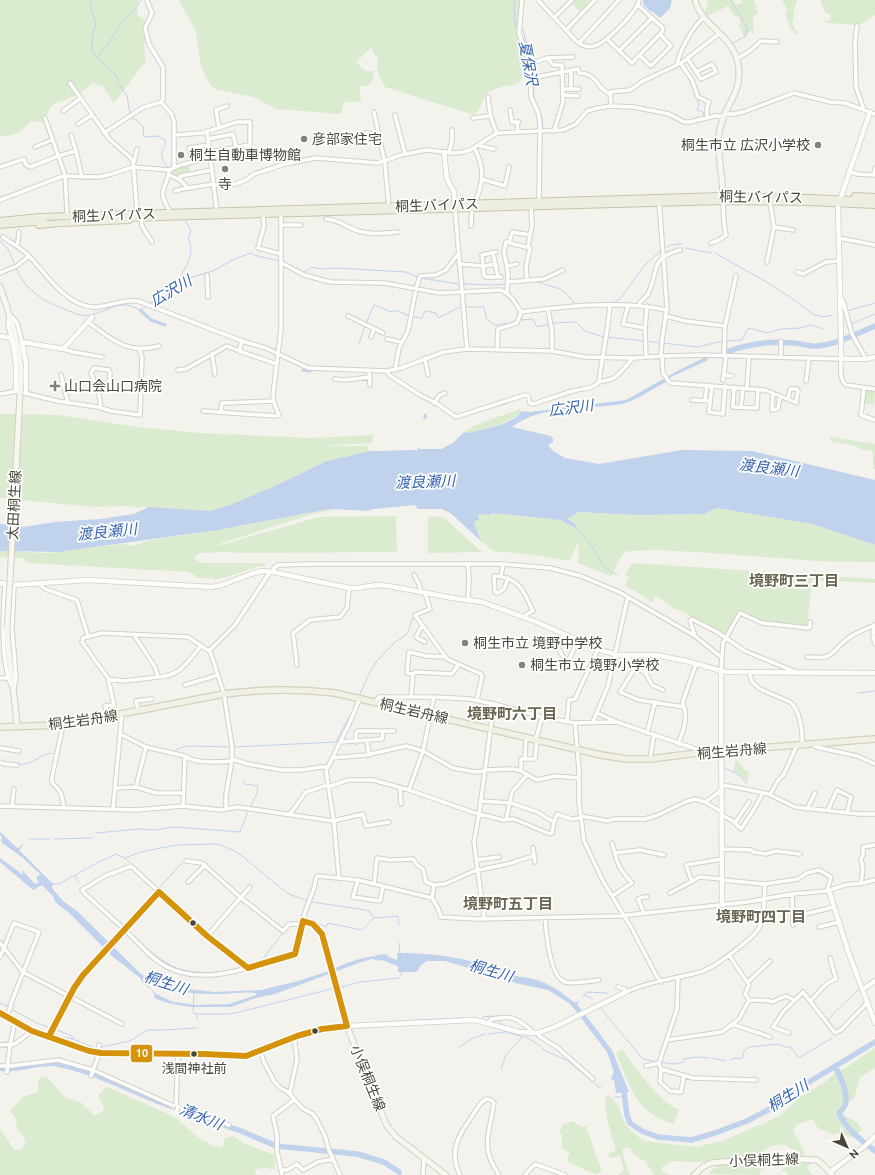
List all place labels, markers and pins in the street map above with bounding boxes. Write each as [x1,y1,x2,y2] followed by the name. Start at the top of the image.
[312,131,382,147] place label: 彦部家住宅
[299,134,309,144] marker: 彦部家住宅
[681,137,810,153] place label: 桐生市立 広沢小学校
[813,140,823,150] marker: 桐生市立 広沢小学校
[189,147,301,163] place label: 桐生自動車博物館
[176,150,186,160] marker: 桐生自動車博物館
[220,164,230,174] marker: 寺
[218,176,232,192] place label: 寺
[64,378,162,394] place label: 山口会山口病院
[49,380,61,392] marker: 山口会山口病院
[473,635,602,651] place label: 桐生市立 境野中学校
[460,638,470,648] marker: 桐生市立 境野中学校
[530,657,659,673] place label: 桐生市立 境野小学校
[517,660,527,670] marker: 桐生市立 境野小学校
[188,918,198,928] unlabelled marker
[310,1026,320,1036] unlabelled marker
[189,1049,199,1059] marker: 浅間神社前
[161,1061,227,1075] place label: 浅間神社前

